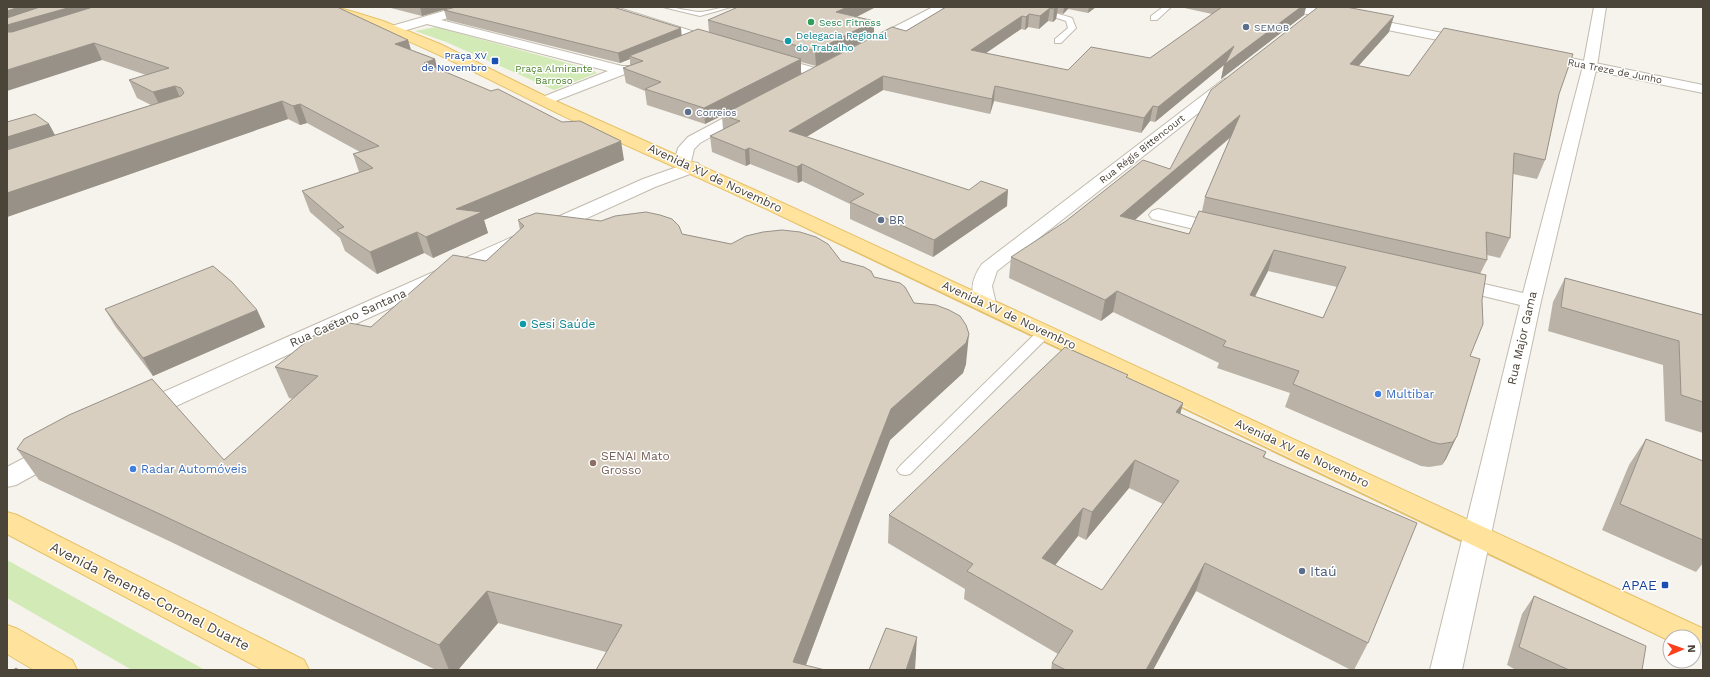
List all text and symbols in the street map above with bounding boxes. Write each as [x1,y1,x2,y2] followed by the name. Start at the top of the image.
[806,17,816,27] marker: Sesc Fitness
[819,17,881,28] place label: Sesc Fitness
[1241,22,1251,32] marker: SEMOB
[1254,22,1289,33] place label: SEMOB
[796,30,887,53] place label: Delegacia Regional do Trabalho
[783,36,793,46] marker: Delegacia Regional do Trabalho
[422,50,488,73] place label: Praça XV de Novembro
[490,56,500,66] marker: Praça XV de Novembro
[1567,56,1663,86] street label: Rua Treze de Junho
[515,63,593,86] park label: Praça Almirante Barroso
[683,107,693,117] marker: Correios
[696,107,737,118] place label: Correios
[1097,112,1187,186] street label: Rua Régis Bittencourt
[646,141,784,215] street label: Avenida XV de Novembro
[889,213,905,227] place label: BR
[876,215,886,225] marker: BR
[940,278,1078,352] street label: Avenida XV de Novembro
[288,286,409,350] street label: Rua Caetano Santana
[1504,290,1540,386] street label: Rua Major Gama
[531,317,596,331] place label: Sesi Saúde
[518,319,528,329] marker: Sesi Saúde
[1386,387,1435,401] place label: Multibar
[1373,389,1383,399] marker: Multibar
[1233,416,1371,490] street label: Avenida XV de Novembro
[601,449,670,477] place label: SENAI Mato Grosso
[588,458,598,468] marker: SENAI Mato Grosso
[141,462,247,476] place label: Radar Automóveis
[128,464,138,474] marker: Radar Automóveis
[48,539,252,653] street label: Avenida Tenente-Coronel Duarte
[1310,563,1337,579] place label: Itaú
[1297,566,1307,576] marker: Itaú
[1622,577,1657,593] place label: APAE
[1660,580,1670,590] marker: APAE
[1662,629,1702,669] north arrow
[1685,644,1698,653] text: N

